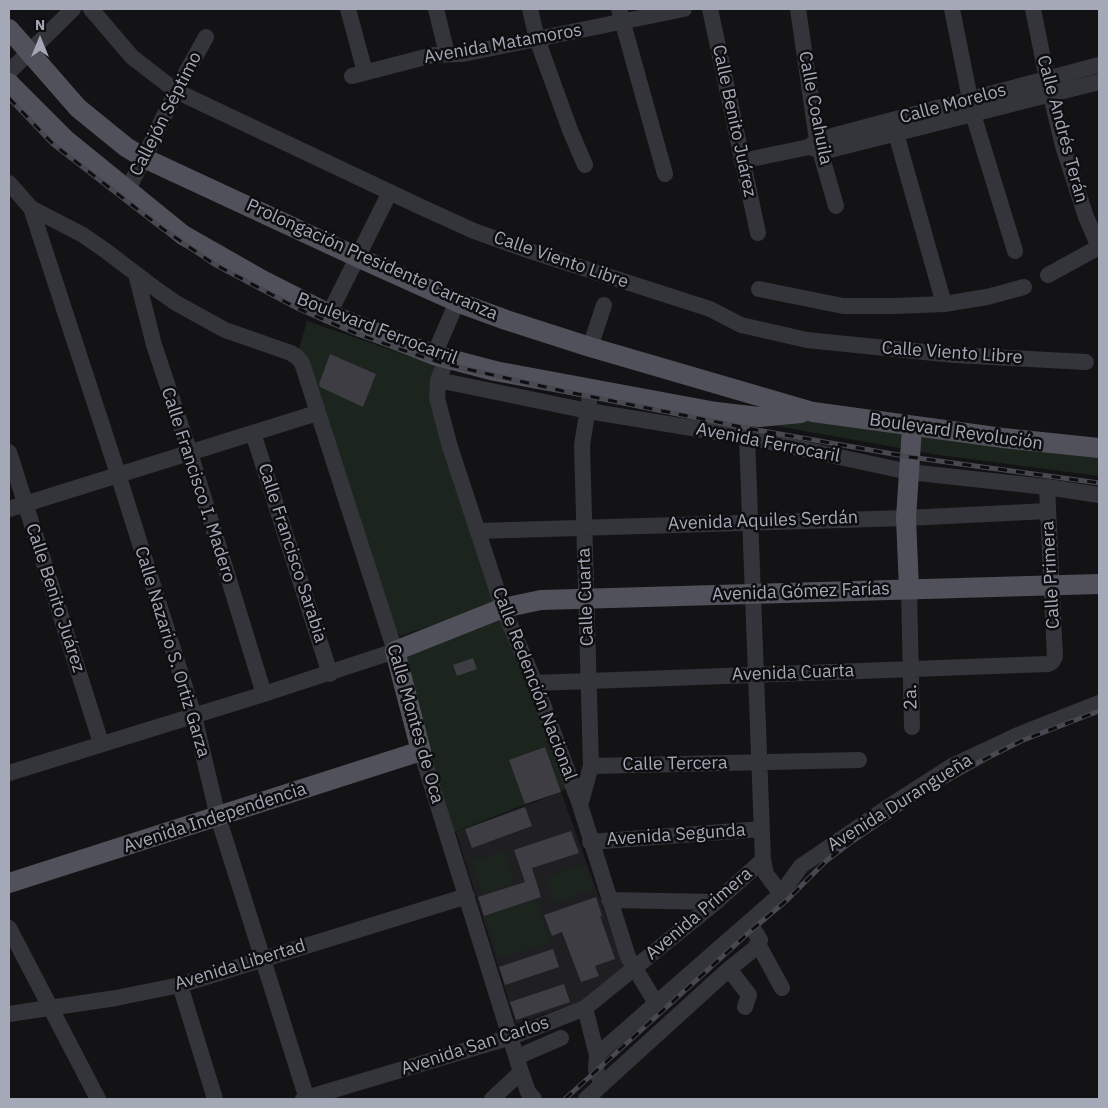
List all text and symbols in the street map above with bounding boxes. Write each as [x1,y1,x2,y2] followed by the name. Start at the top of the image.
[15,15,65,65] north arrow
[35,16,45,34] text: N
[422,19,584,69] street label: Avenida Matamoros
[707,43,761,199] street label: Calle Benito Juárez
[125,48,207,180] street label: Callejón Séptimo
[793,50,837,166] street label: Calle Coahuila
[1032,53,1092,205] street label: Calle Andrés Terán
[897,79,1009,129] street label: Calle Morelos
[243,195,501,325] street label: Prolongación Presidente Carranza
[491,227,631,293] street label: Calle Viento Libre
[294,288,460,370] street label: Boulevard Ferrocarril
[881,337,1023,369] street label: Calle Viento Libre
[156,385,240,585] street label: Calle Francisco I. Madero
[868,409,1044,455] street label: Boulevard Revolución
[694,418,842,468] street label: Avenida Ferrocaril
[253,461,331,645] street label: Calle Francisco Sarabia
[667,507,859,535] street label: Avenida Aquiles Serdán
[1037,520,1065,630] street label: Calle Primera
[21,521,89,675] street label: Calle Benito Juárez
[130,544,214,760] street label: Calle Nazario S. Ortiz Garza
[573,548,599,646] street label: Calle Cuarta
[712,578,890,606] street label: Avenida Gómez Farías
[487,584,581,784] street label: Calle Redención Nacional
[382,642,448,806] street label: Calle Montes de Oca
[731,660,855,686] street label: Avenida Cuarta
[900,684,922,710] street label: 2a.
[824,750,976,856] street label: Avenida Durangueña
[622,752,728,776] street label: Calle Tercera
[121,778,309,858] street label: Avenida Independencia
[606,819,746,851] street label: Avenida Segunda
[641,863,757,965] street label: Avenida Primera
[172,935,308,995] street label: Avenida Libertad
[398,1012,552,1080] street label: Avenida San Carlos

